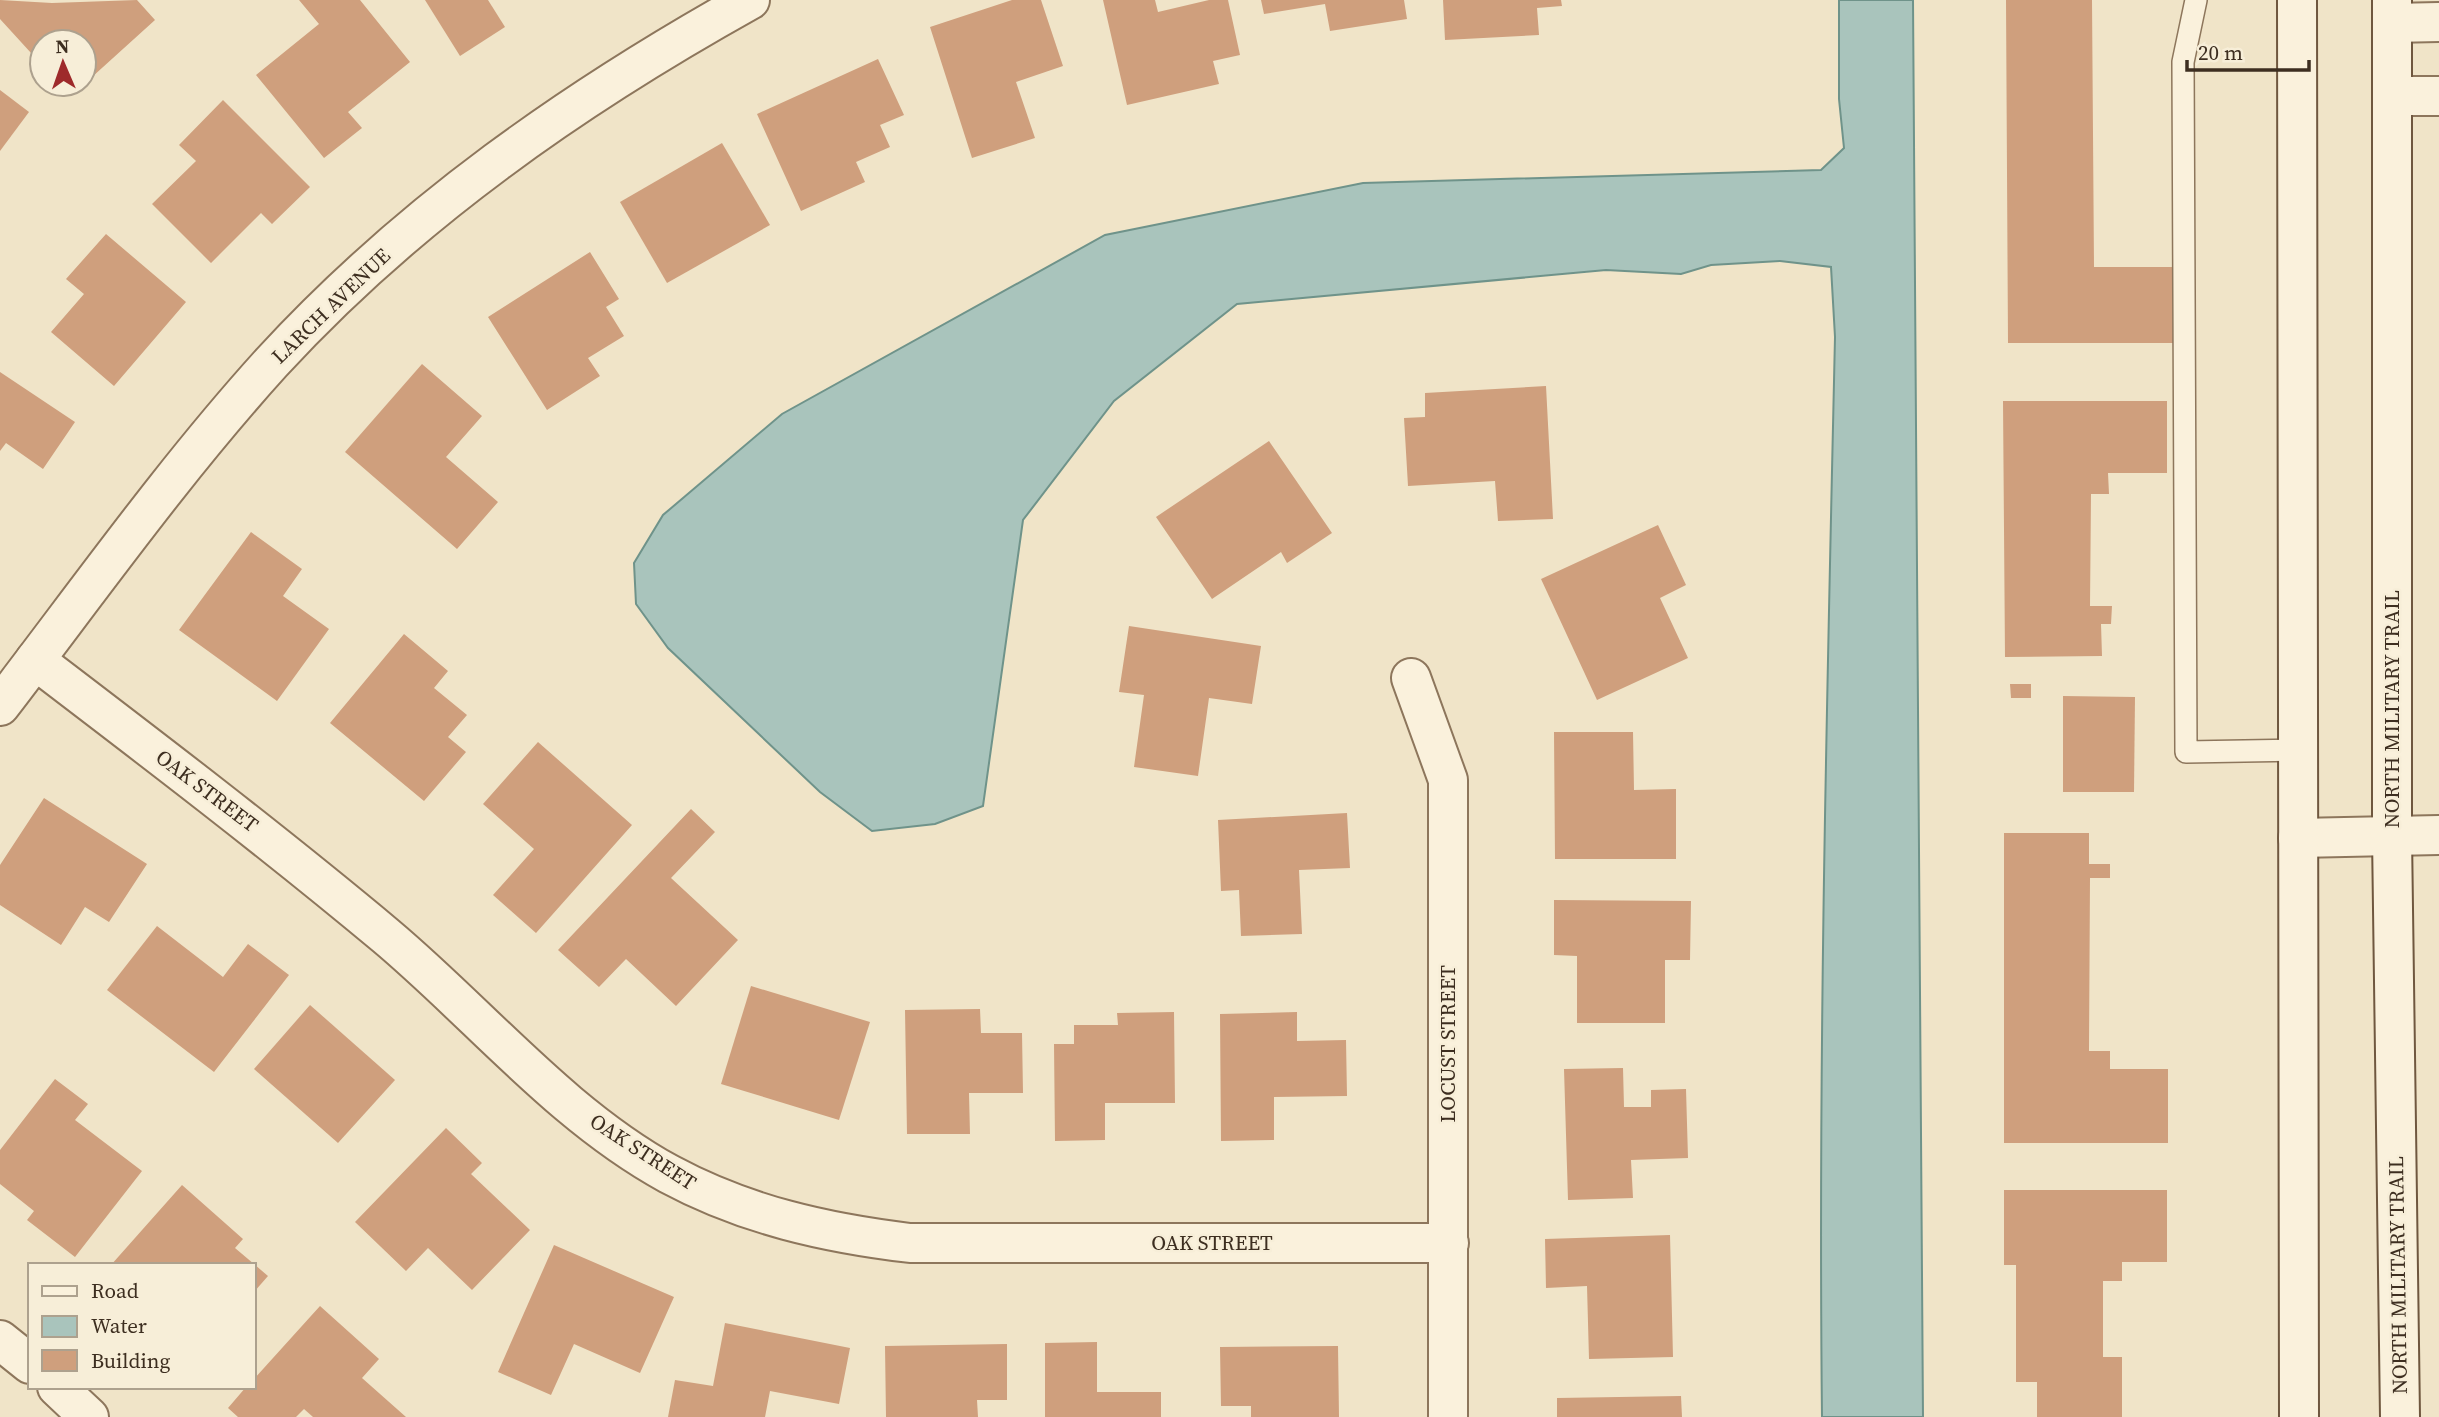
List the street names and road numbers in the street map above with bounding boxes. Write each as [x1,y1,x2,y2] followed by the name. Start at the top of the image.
[265,241,397,370] street label: LARCH AVENUE
[2377,590,2406,828] street label: NORTH MILITARY TRAIL
[150,742,265,839] street label: OAK STREET
[1433,965,1462,1123] street label: LOCUST STREET
[584,1106,702,1197] street label: OAK STREET
[2381,1156,2414,1394] street label: NORTH MILITARY TRAIL
[1151,1228,1273,1257] street label: OAK STREET

